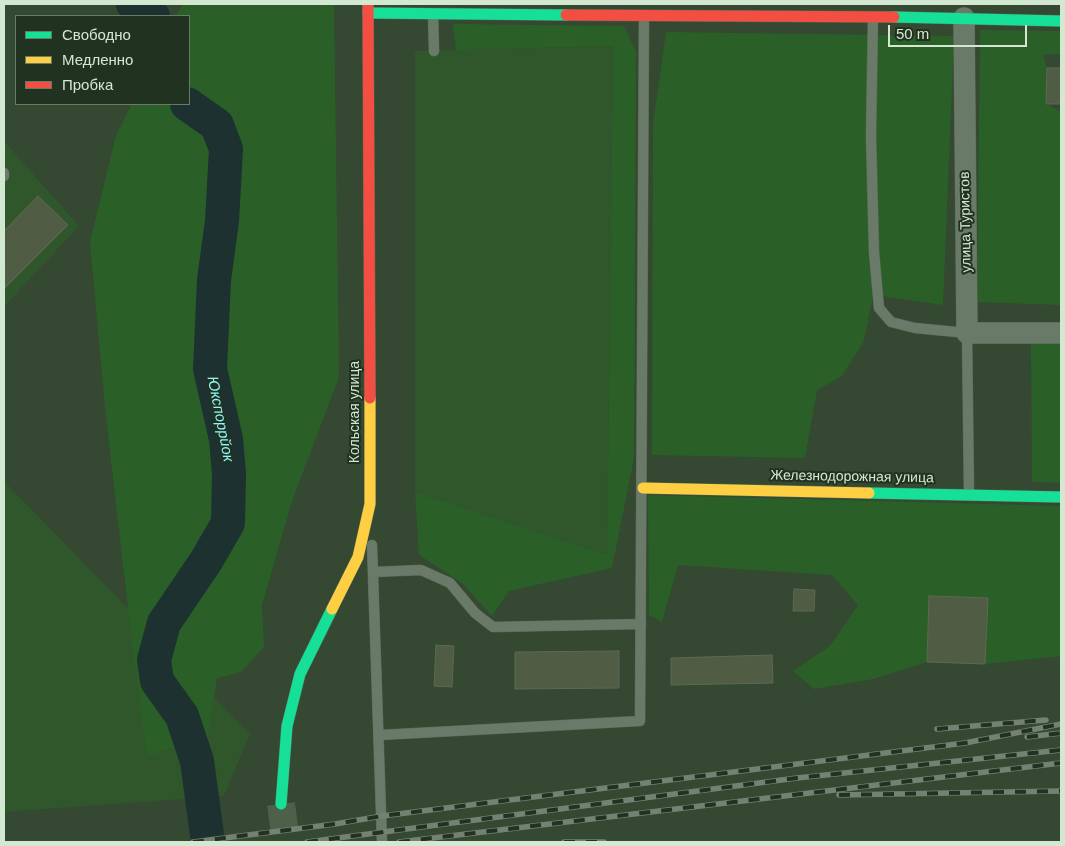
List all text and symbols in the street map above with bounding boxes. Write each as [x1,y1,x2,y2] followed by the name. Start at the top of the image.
[15,15,190,105] legend
[890,15,1029,47] scale bar
[896,25,929,42] text: 50 m
[62,26,131,43] text: Свободно
[62,51,133,68] text: Медленно
[62,76,113,93] text: Пробка
[957,171,975,273] street label: улица Туристов
[347,361,363,463] street label: Кольская улица
[203,375,237,463] water label: Юкспоррйок
[770,467,934,487] street label: Железнодорожная улица

